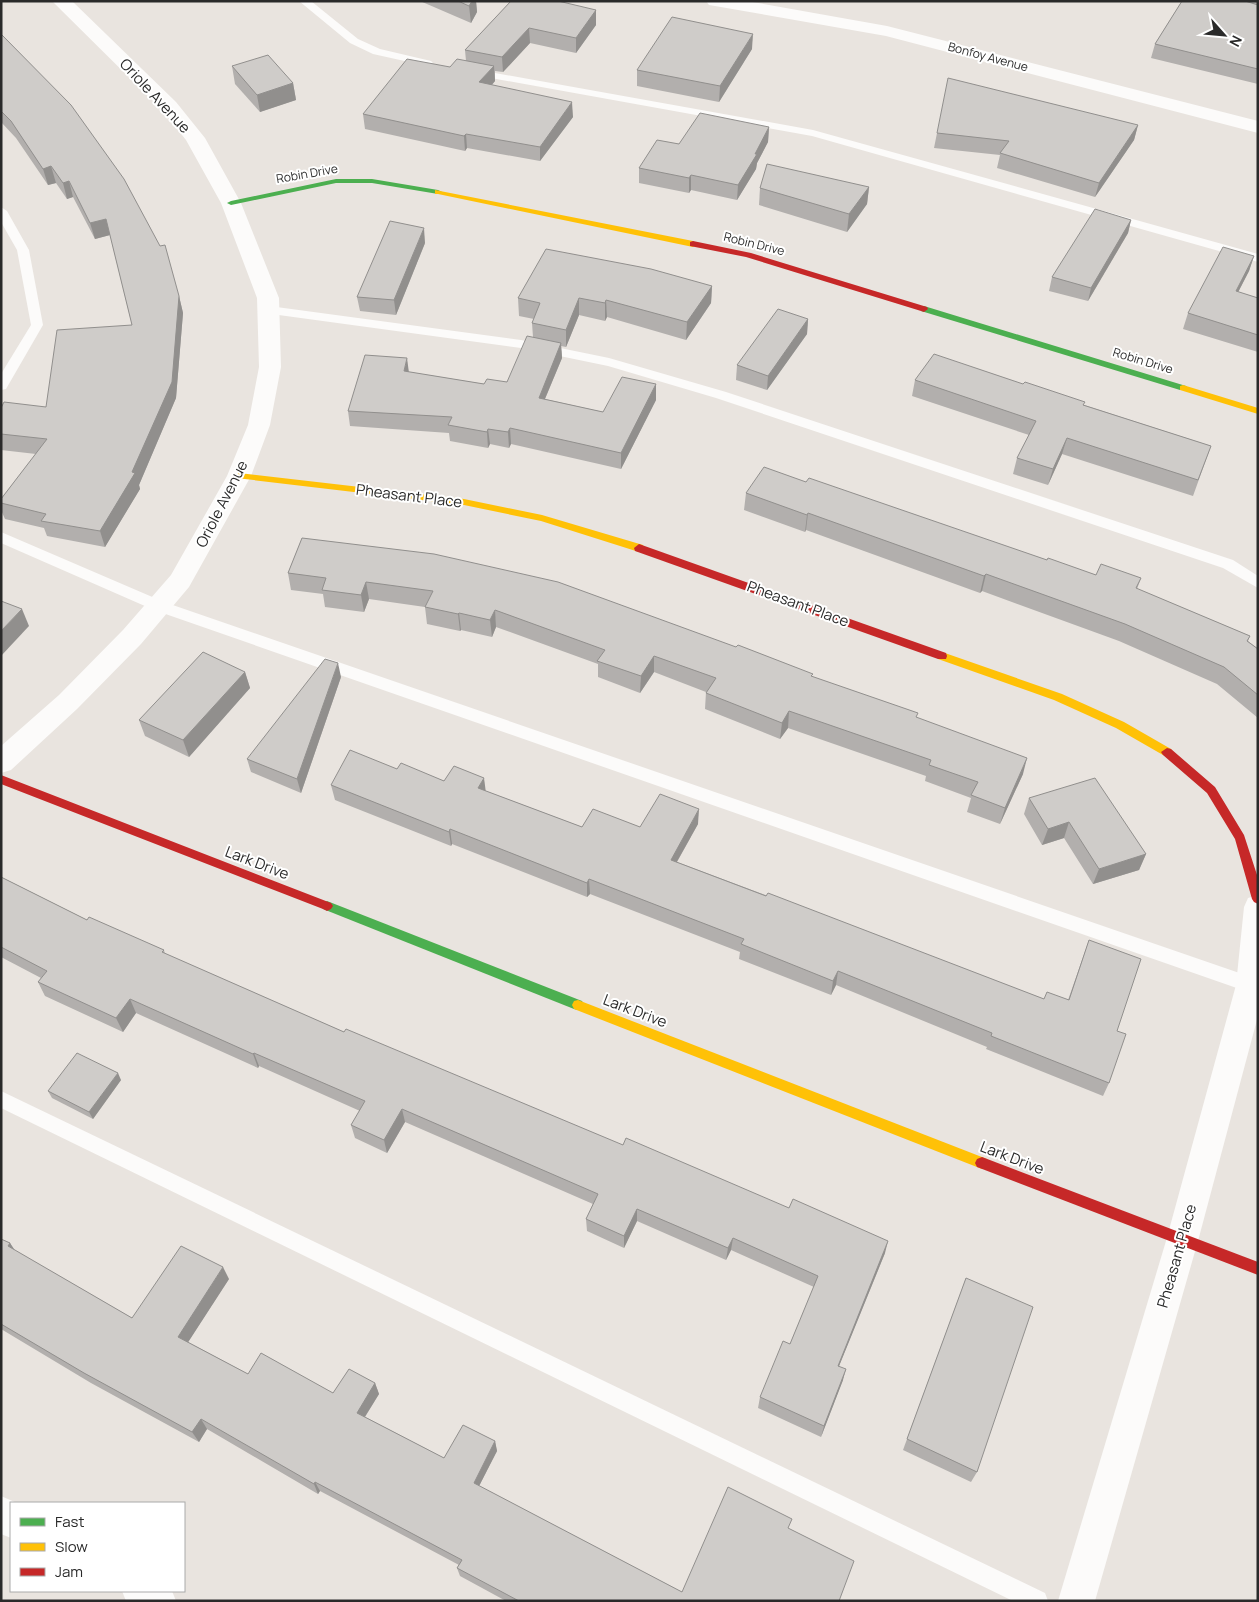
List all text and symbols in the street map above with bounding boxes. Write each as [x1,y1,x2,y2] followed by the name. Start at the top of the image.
[1199,10,1249,60] north arrow
[1225,32,1247,50] text: N
[946,38,1030,75] street label: Bonfoy Avenue
[115,54,196,138] street label: Oriole Avenue
[275,160,339,187] street label: Robin Drive
[722,228,786,259] street label: Robin Drive
[1111,343,1175,378] street label: Robin Drive
[191,456,253,551] street label: Oriole Avenue
[355,479,464,512] street label: Pheasant Place
[744,575,852,632] street label: Pheasant Place
[222,841,292,884] street label: Lark Drive
[600,989,670,1032] street label: Lark Drive
[977,1136,1047,1179] street label: Lark Drive
[1152,1201,1201,1310] street label: Pheasant Place
[10,1502,185,1592] legend
[55,1511,84,1532] text: Fast
[55,1536,88,1557] text: Slow
[55,1561,83,1582] text: Jam

